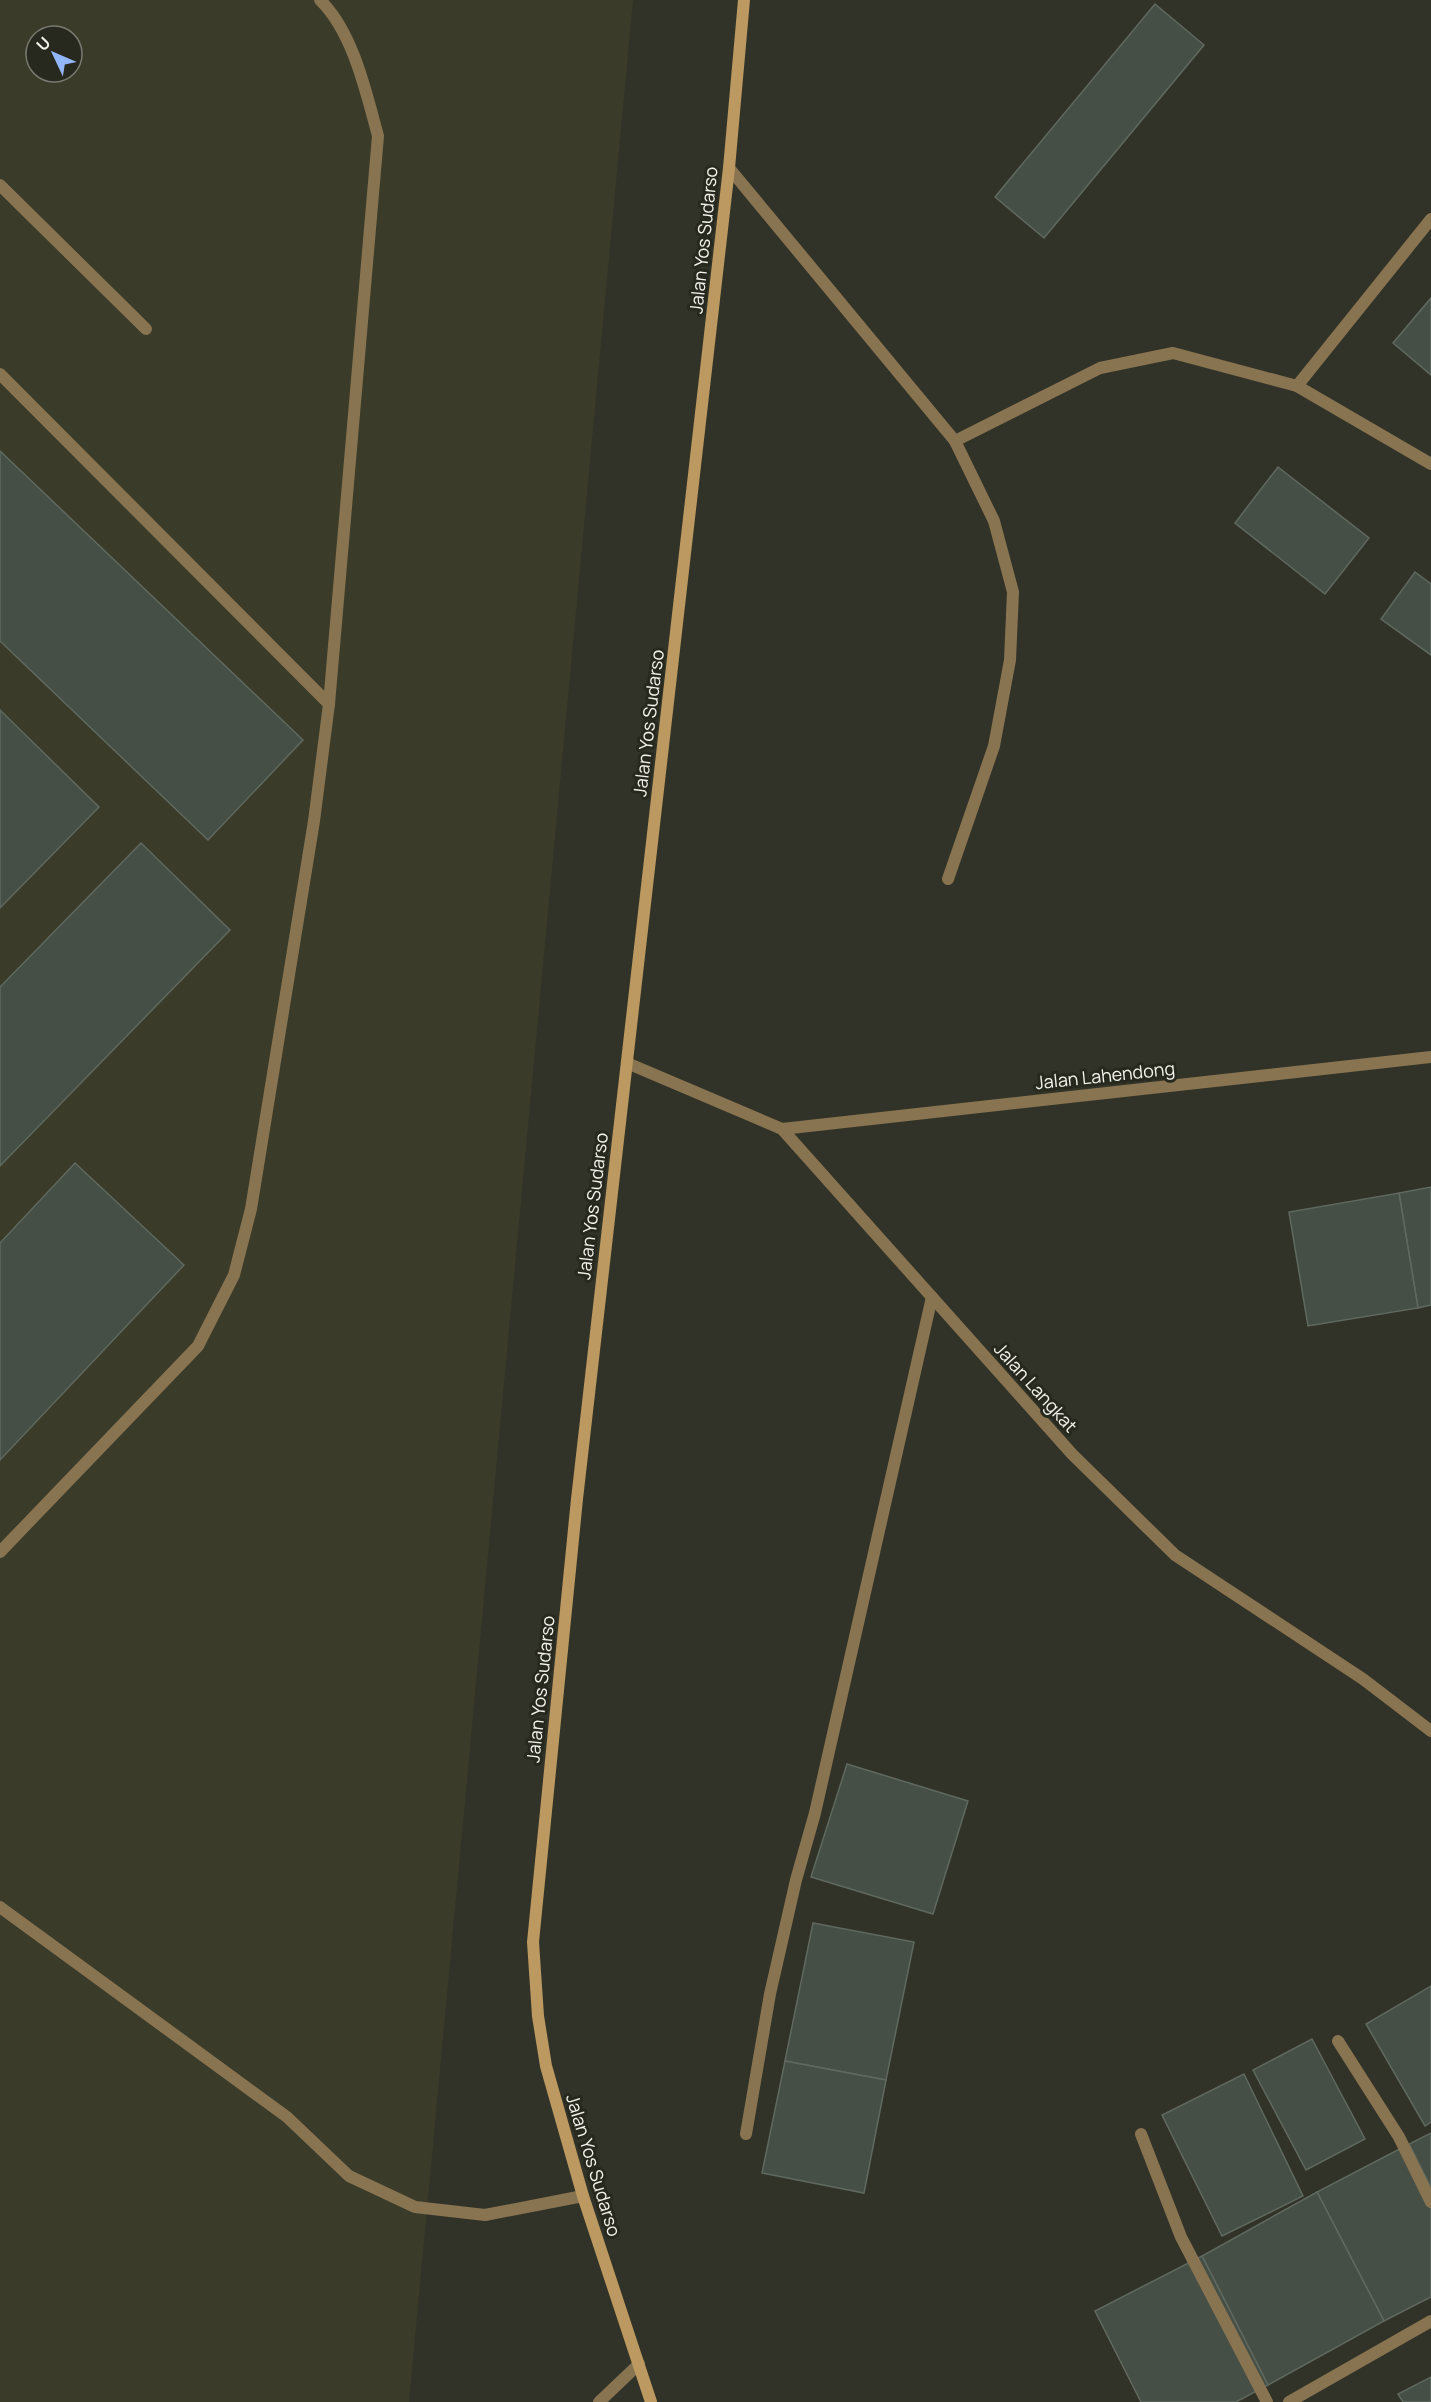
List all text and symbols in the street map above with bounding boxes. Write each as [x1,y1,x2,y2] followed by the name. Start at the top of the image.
[24,24,84,84] north arrow
[31,32,55,55] text: U
[683,165,723,315] street label: Jalan Yos Sudarso
[627,648,669,798] street label: Jalan Yos Sudarso
[1034,1056,1176,1094] street label: Jalan Lahendong
[571,1131,613,1281] street label: Jalan Yos Sudarso
[989,1337,1083,1437] street label: Jalan Langkat
[520,1614,560,1764] street label: Jalan Yos Sudarso
[561,2091,627,2239] street label: Jalan Yos Sudarso

